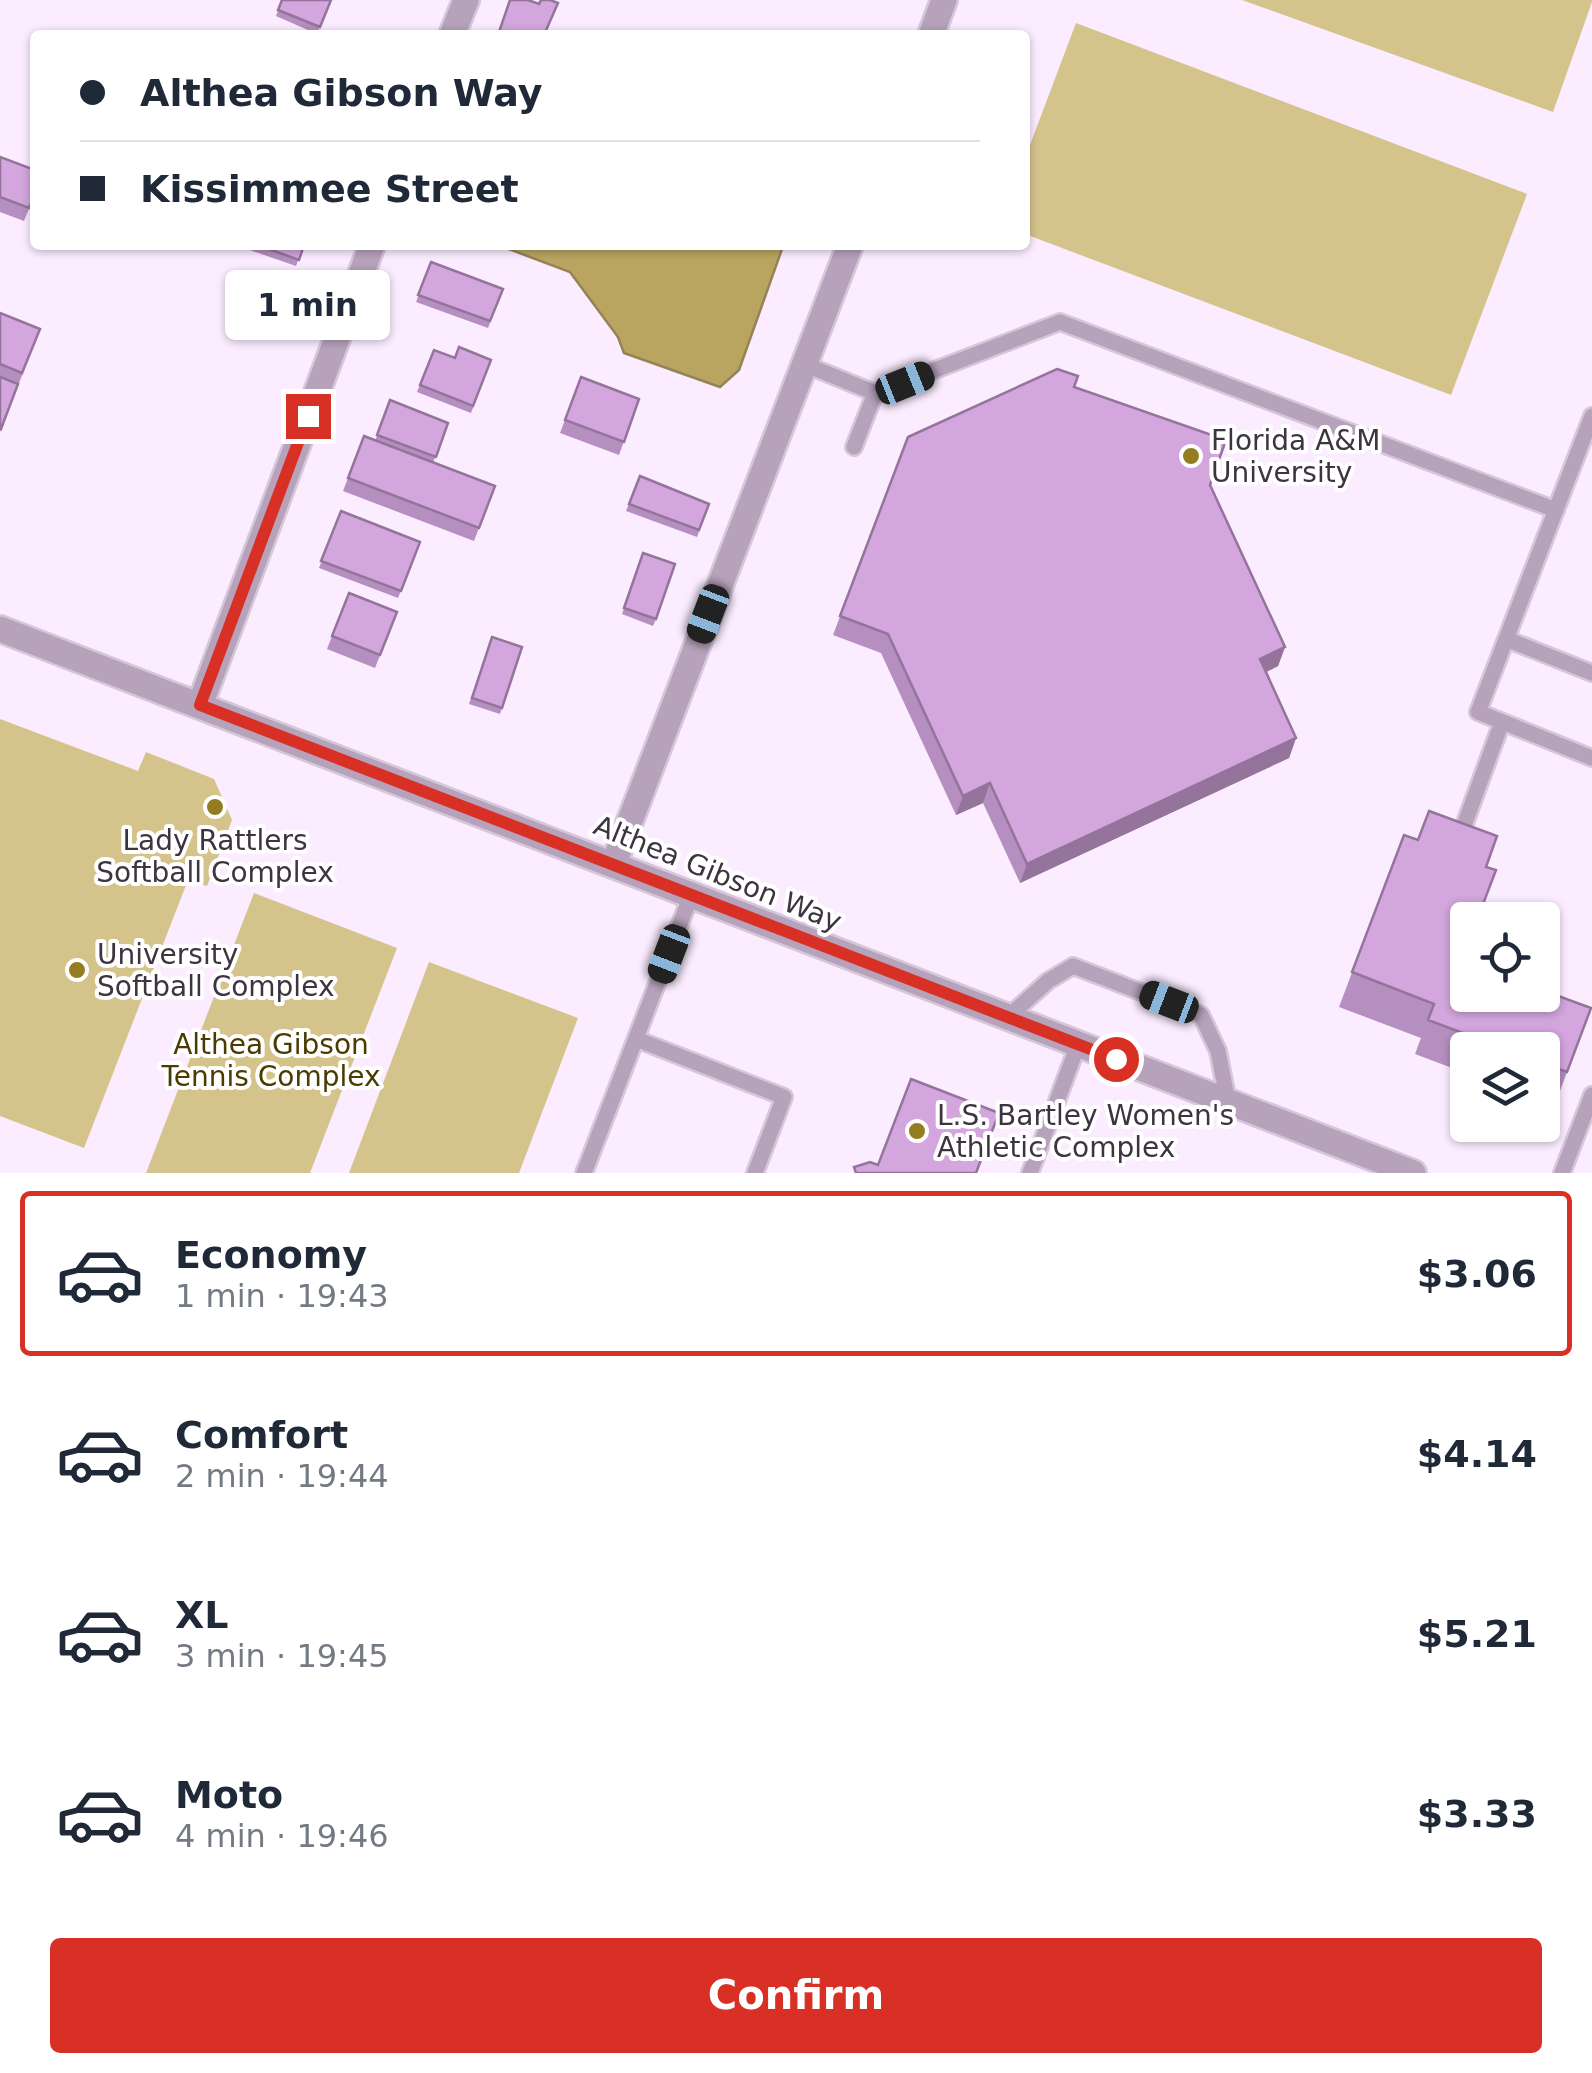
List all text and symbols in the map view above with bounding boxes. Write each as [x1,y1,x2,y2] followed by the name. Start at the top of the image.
[140,71,543,115] text: Althea Gibson Way
[140,167,519,211] text: Kissimmee Street
[226,271,390,341] callout: 1 min
[257,286,358,324] text: 1 min
[872,358,938,408] car
[286,394,331,439] route end
[1211,424,1380,489] place label: Florida A&M University
[1180,445,1202,467] marker: Florida A&M University
[683,581,733,647] car
[204,796,226,818] marker: Lady Rattlers Softball Complex
[589,809,846,938] street label: Althea Gibson Way
[96,824,334,889] place label: Lady Rattlers Softball Complex
[1450,902,1560,1142] map controls
[1450,902,1560,1012] button: locate
[644,921,694,987] car
[97,938,334,1003] place label: University Softball Complex
[66,959,88,981] marker: University Softball Complex
[1136,977,1202,1027] car
[160,1028,381,1093] park label: Althea Gibson Tennis Complex
[1450,1032,1560,1142] button: layers
[1094,1037,1139,1082] route start
[937,1099,1234,1164] place label: L.S. Bartley Women's Athletic Complex
[906,1120,928,1142] marker: L.S. Bartley Women's Athletic Complex
[55,1229,145,1319] icon: car
[175,1233,367,1277] text: Economy
[1417,1252,1537,1296] text: $3.06
[175,1277,389,1315] text: 1 min · 19:43
[55,1409,145,1499] icon: car
[175,1413,348,1457] text: Comfort
[1417,1432,1537,1476] text: $4.14
[175,1457,389,1495] text: 2 min · 19:44
[55,1589,145,1679] icon: car
[175,1593,229,1637] text: XL
[1417,1612,1537,1656] text: $5.21
[175,1637,389,1675] text: 3 min · 19:45
[55,1769,145,1859] icon: car
[175,1773,283,1817] text: Moto
[1417,1792,1537,1836] text: $3.33
[175,1817,389,1855] text: 4 min · 19:46
[50,1938,1542,2053] button: Confirm

